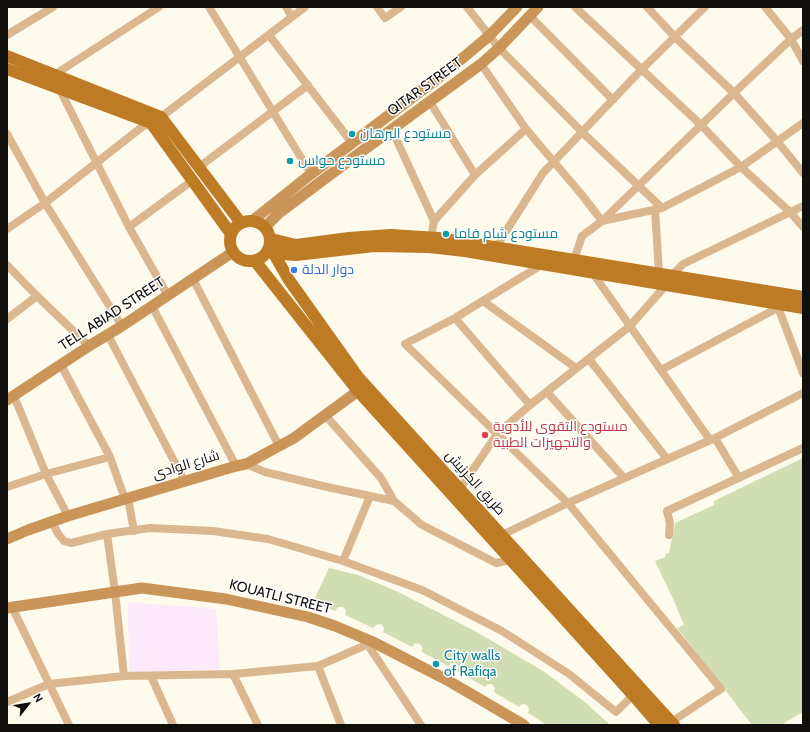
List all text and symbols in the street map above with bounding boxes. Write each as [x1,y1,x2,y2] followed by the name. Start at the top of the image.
[384,54,466,120] street label: QITAR STREET
[360,126,451,142] place label: مستودع البرهان
[347,129,357,139] marker: مستودع البرهان
[298,153,385,169] place label: مستودع حواس
[285,156,295,166] marker: مستودع حواس
[454,226,558,242] place label: مستودع شام فاما
[441,229,451,239] marker: مستودع شام فاما
[302,262,354,278] place label: دوار الدلة
[289,265,299,275] marker: دوار الدلة
[56,274,168,354] street label: TELL ABIAD STREET
[493,419,628,452] place label: مستودع التقوى للأدوية والتجهيزات الطبية
[480,430,490,440] marker: مستودع التقوى للأدوية والتجهيزات الطبية
[151,447,221,483] street label: شارع الوادى
[441,447,509,519] street label: طريق الكرنيش
[227,576,333,618] street label: KOUATLI STREET
[444,648,500,680] place label: City walls of Rafiqa
[431,659,441,669] marker: City walls of Rafiqa
[8,684,48,724] north arrow
[30,691,46,705] text: N

